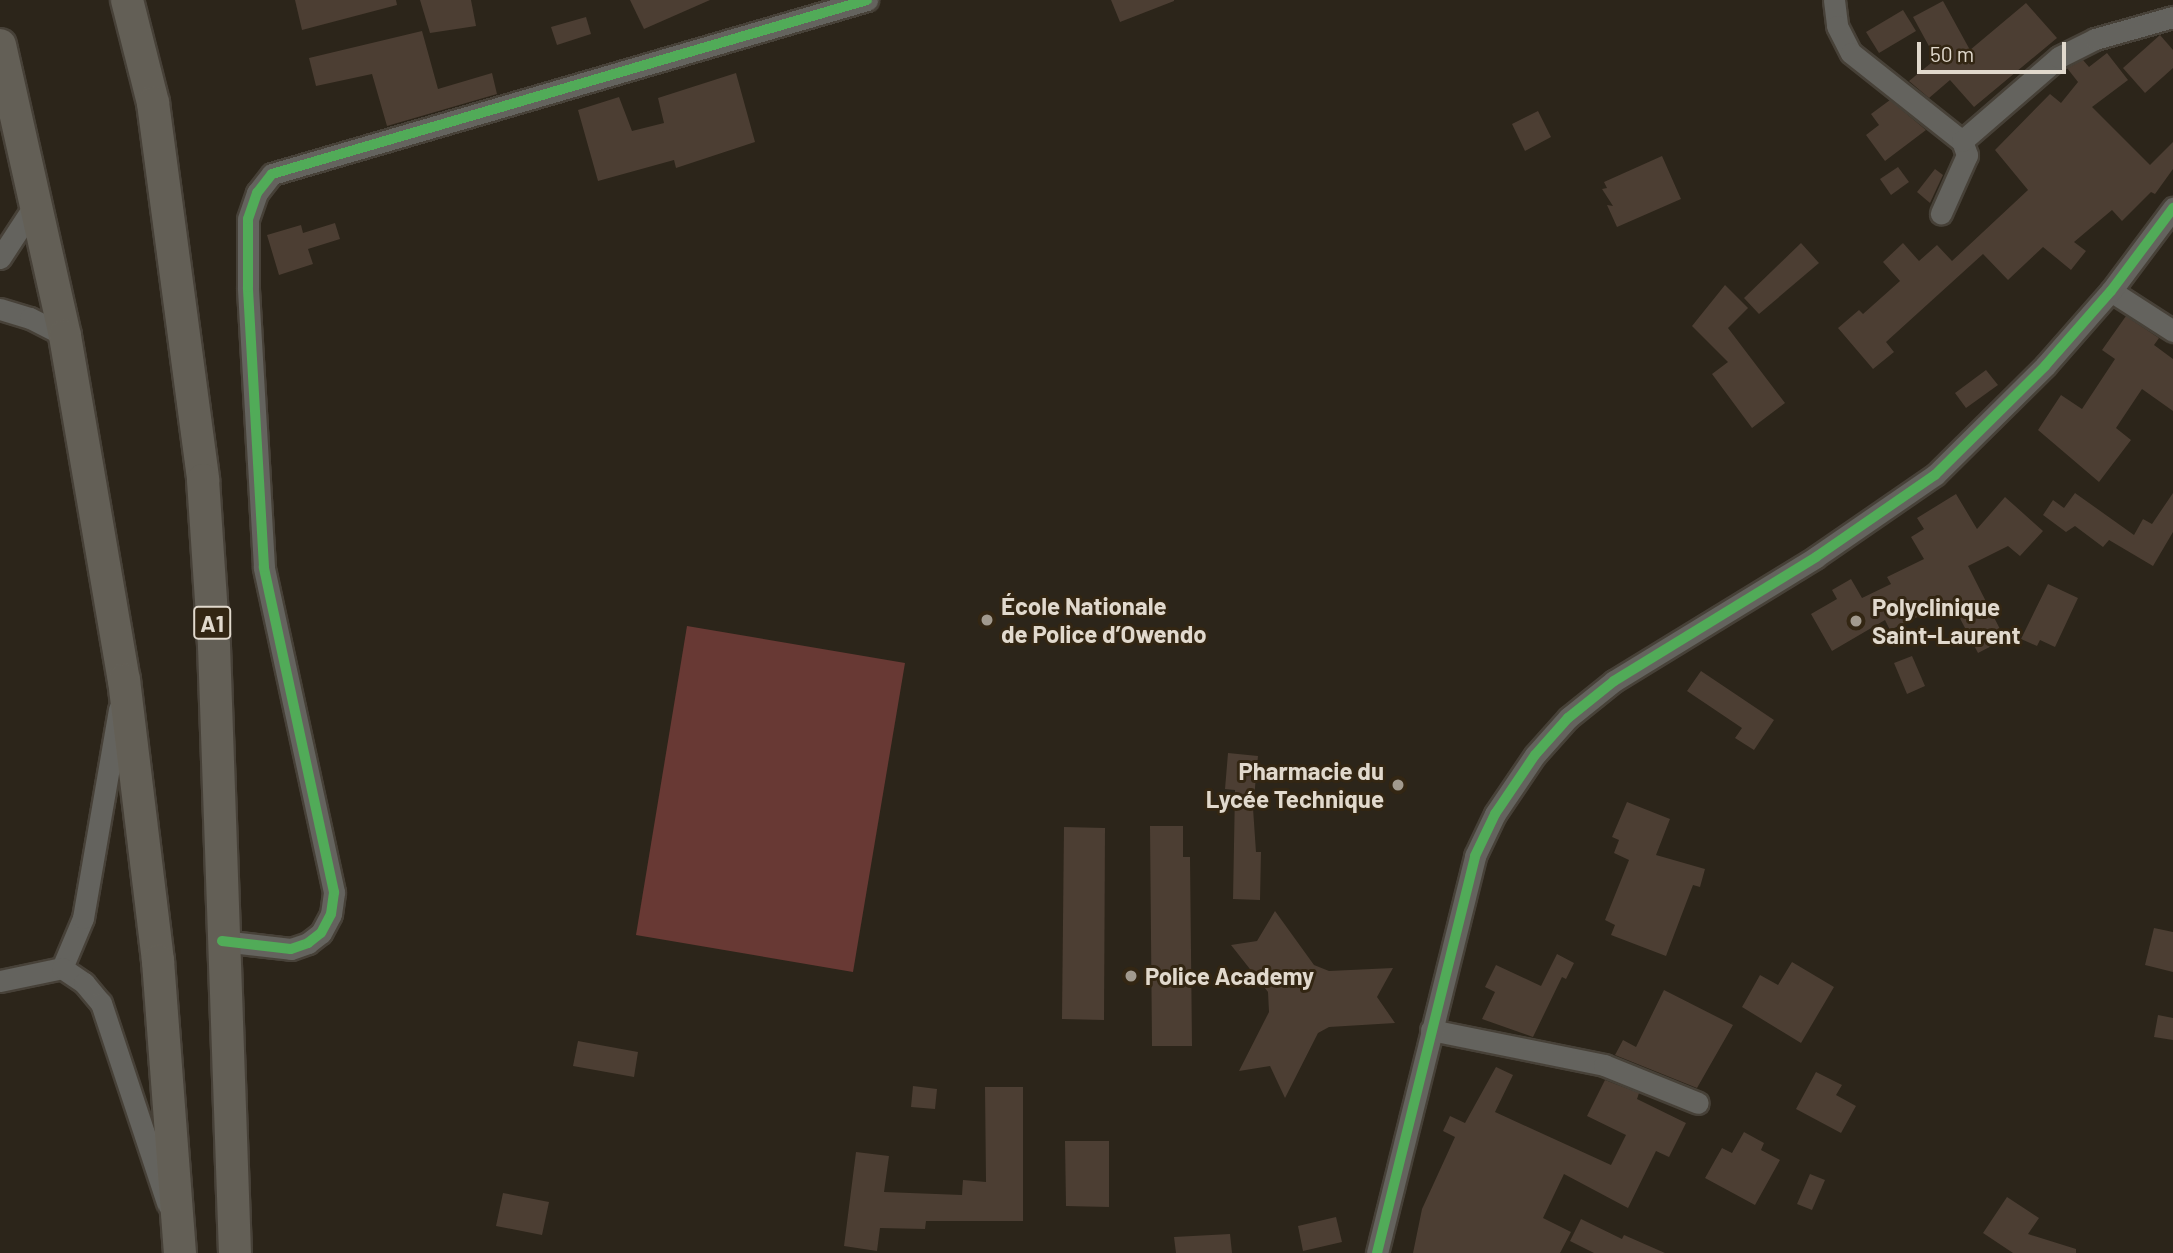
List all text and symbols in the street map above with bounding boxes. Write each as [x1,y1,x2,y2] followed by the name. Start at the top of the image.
[1921,28,2070,72] scale bar
[1930,41,1974,66] text: 50 m
[1001,592,1207,648] place label: École Nationale de Police d’Owendo
[1872,593,2021,649] place label: Polyclinique Saint-Laurent
[193,604,231,642] road number: A1
[1846,611,1866,631] marker: Polyclinique Saint-Laurent
[979,612,995,628] marker: École Nationale de Police d’Owendo
[1206,757,1384,813] place label: Pharmacie du Lycée Technique
[1390,777,1406,793] marker: Pharmacie du Lycée Technique
[1145,962,1314,990] place label: Police Academy
[1123,968,1139,984] marker: Police Academy

